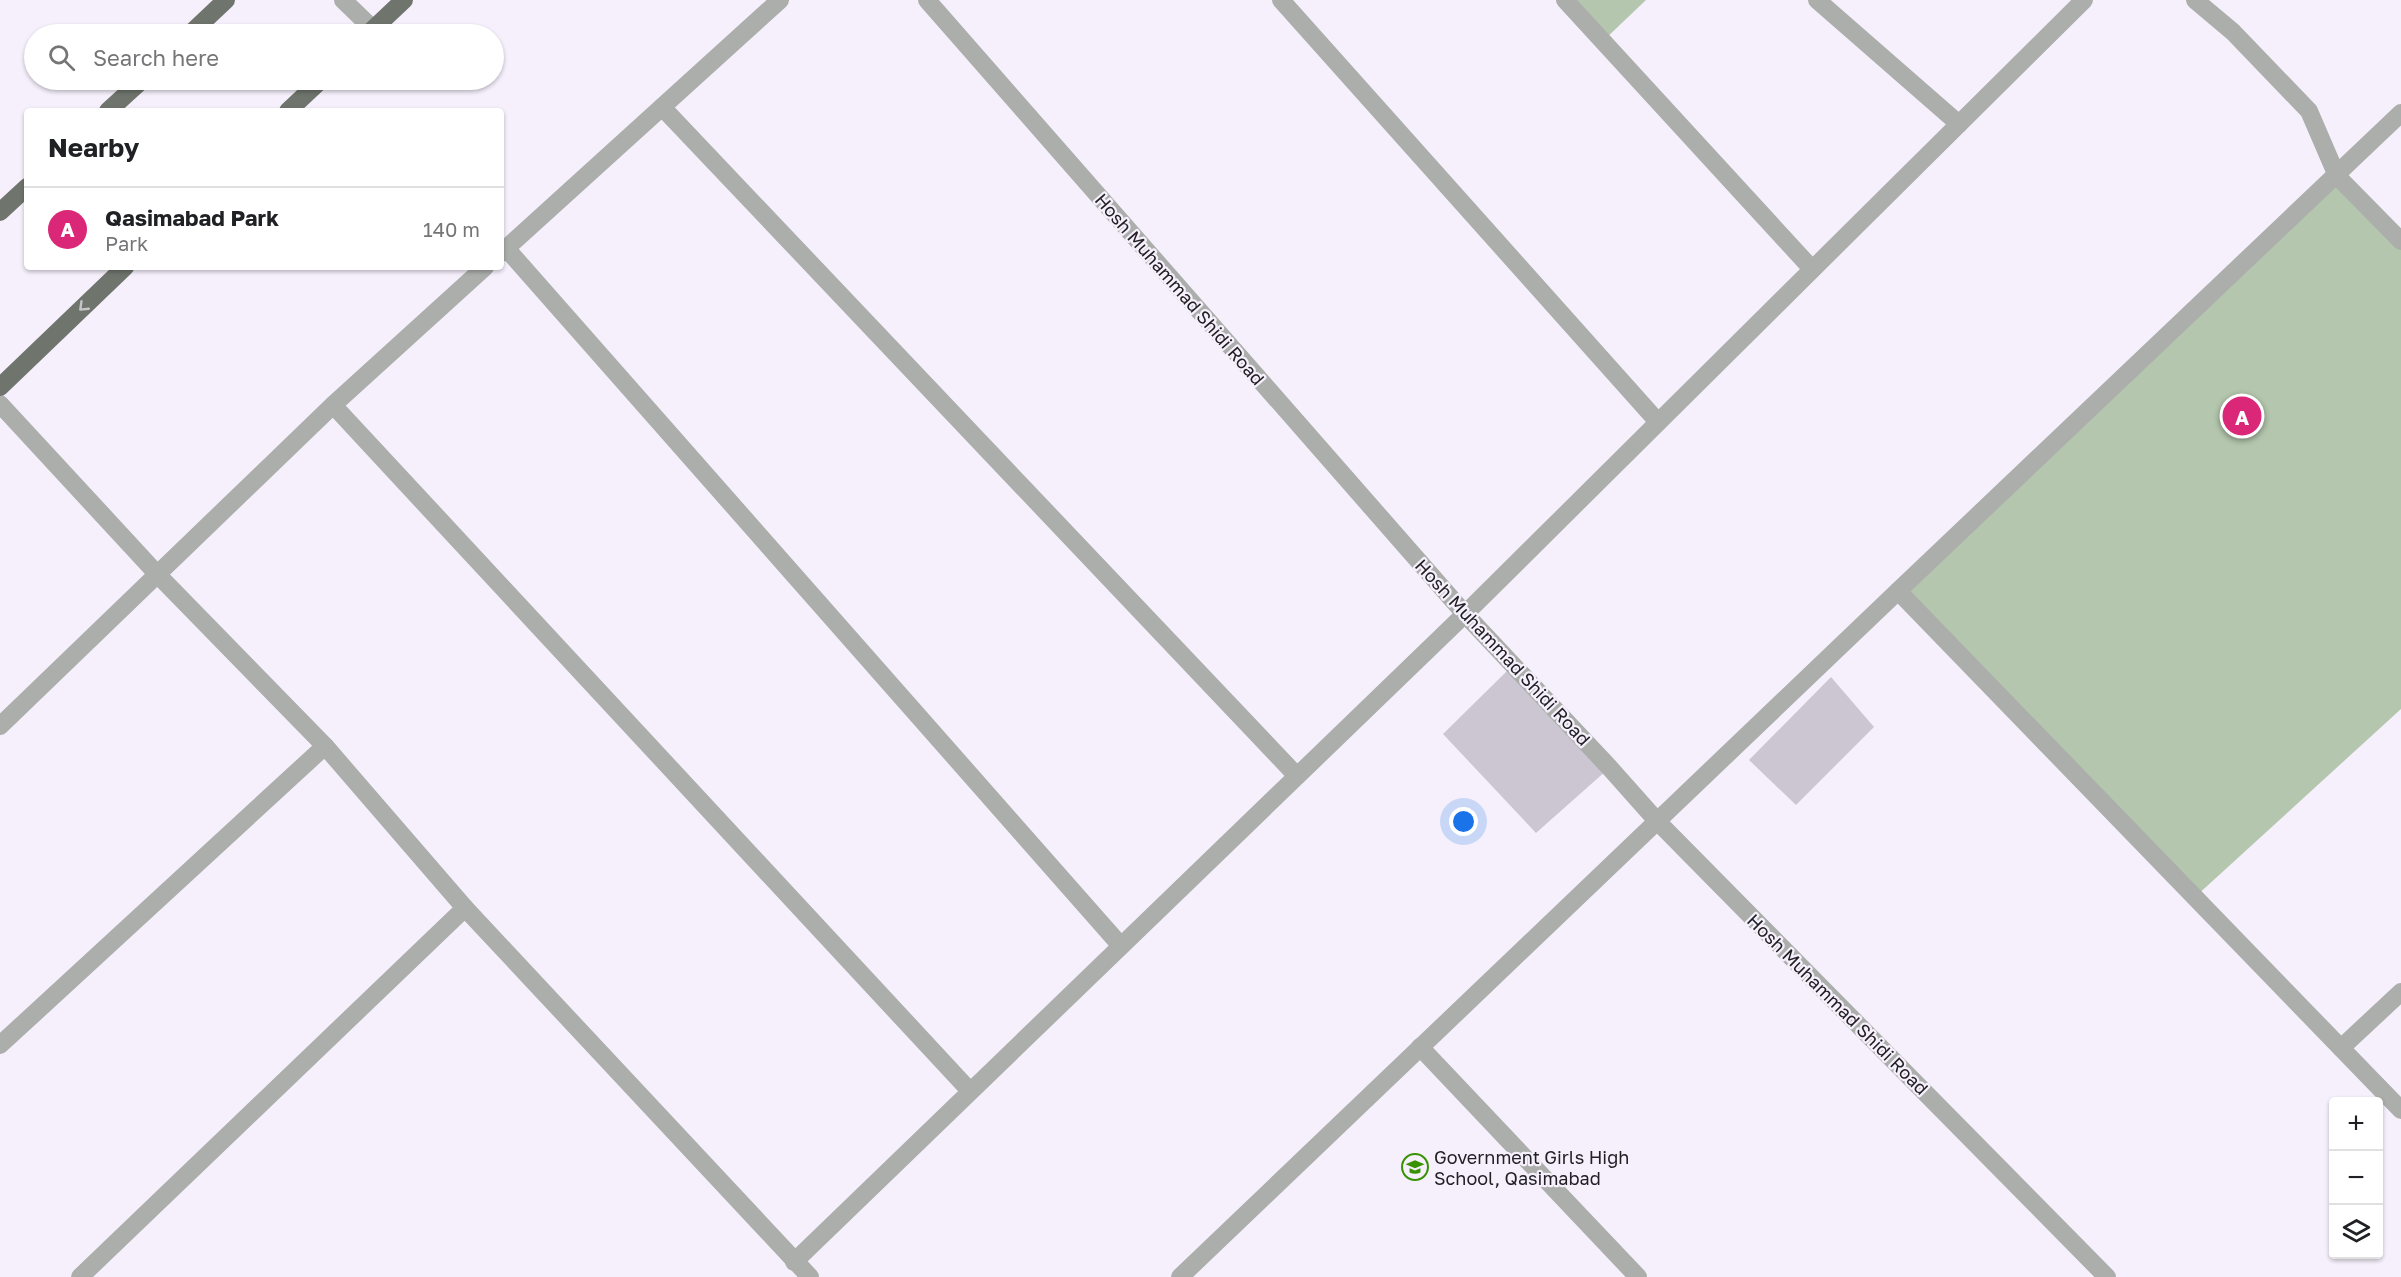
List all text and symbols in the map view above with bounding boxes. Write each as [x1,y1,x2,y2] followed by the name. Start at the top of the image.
[24,24,504,90] search box
[45,41,78,74] icon: search
[93,44,219,71] text: Search here
[48,132,139,163] text: Nearby
[1091,189,1269,389] street label: Hosh Muhammad Shidi Road
[105,204,279,231] text: Qasimabad Park
[60,217,75,241] text: A
[423,217,480,241] text: 140 m
[105,231,148,255] text: Park
[79,300,90,311] one-way arrow
[2222,394,2262,438] pin: A
[1411,554,1595,750] street label: Hosh Muhammad Shidi Road
[1449,807,1478,836] your location
[1743,909,1933,1099] street label: Hosh Muhammad Shidi Road
[2329,1097,2383,1259] map controls
[2329,1097,2383,1151] button: +
[1434,1146,1629,1189] place label: Government Girls High School, Qasimabad
[2329,1151,2383,1205] button: −
[1400,1152,1430,1182] school or university icon: Government Girls High School, Qasimabad
[2329,1205,2383,1259] button: layers

